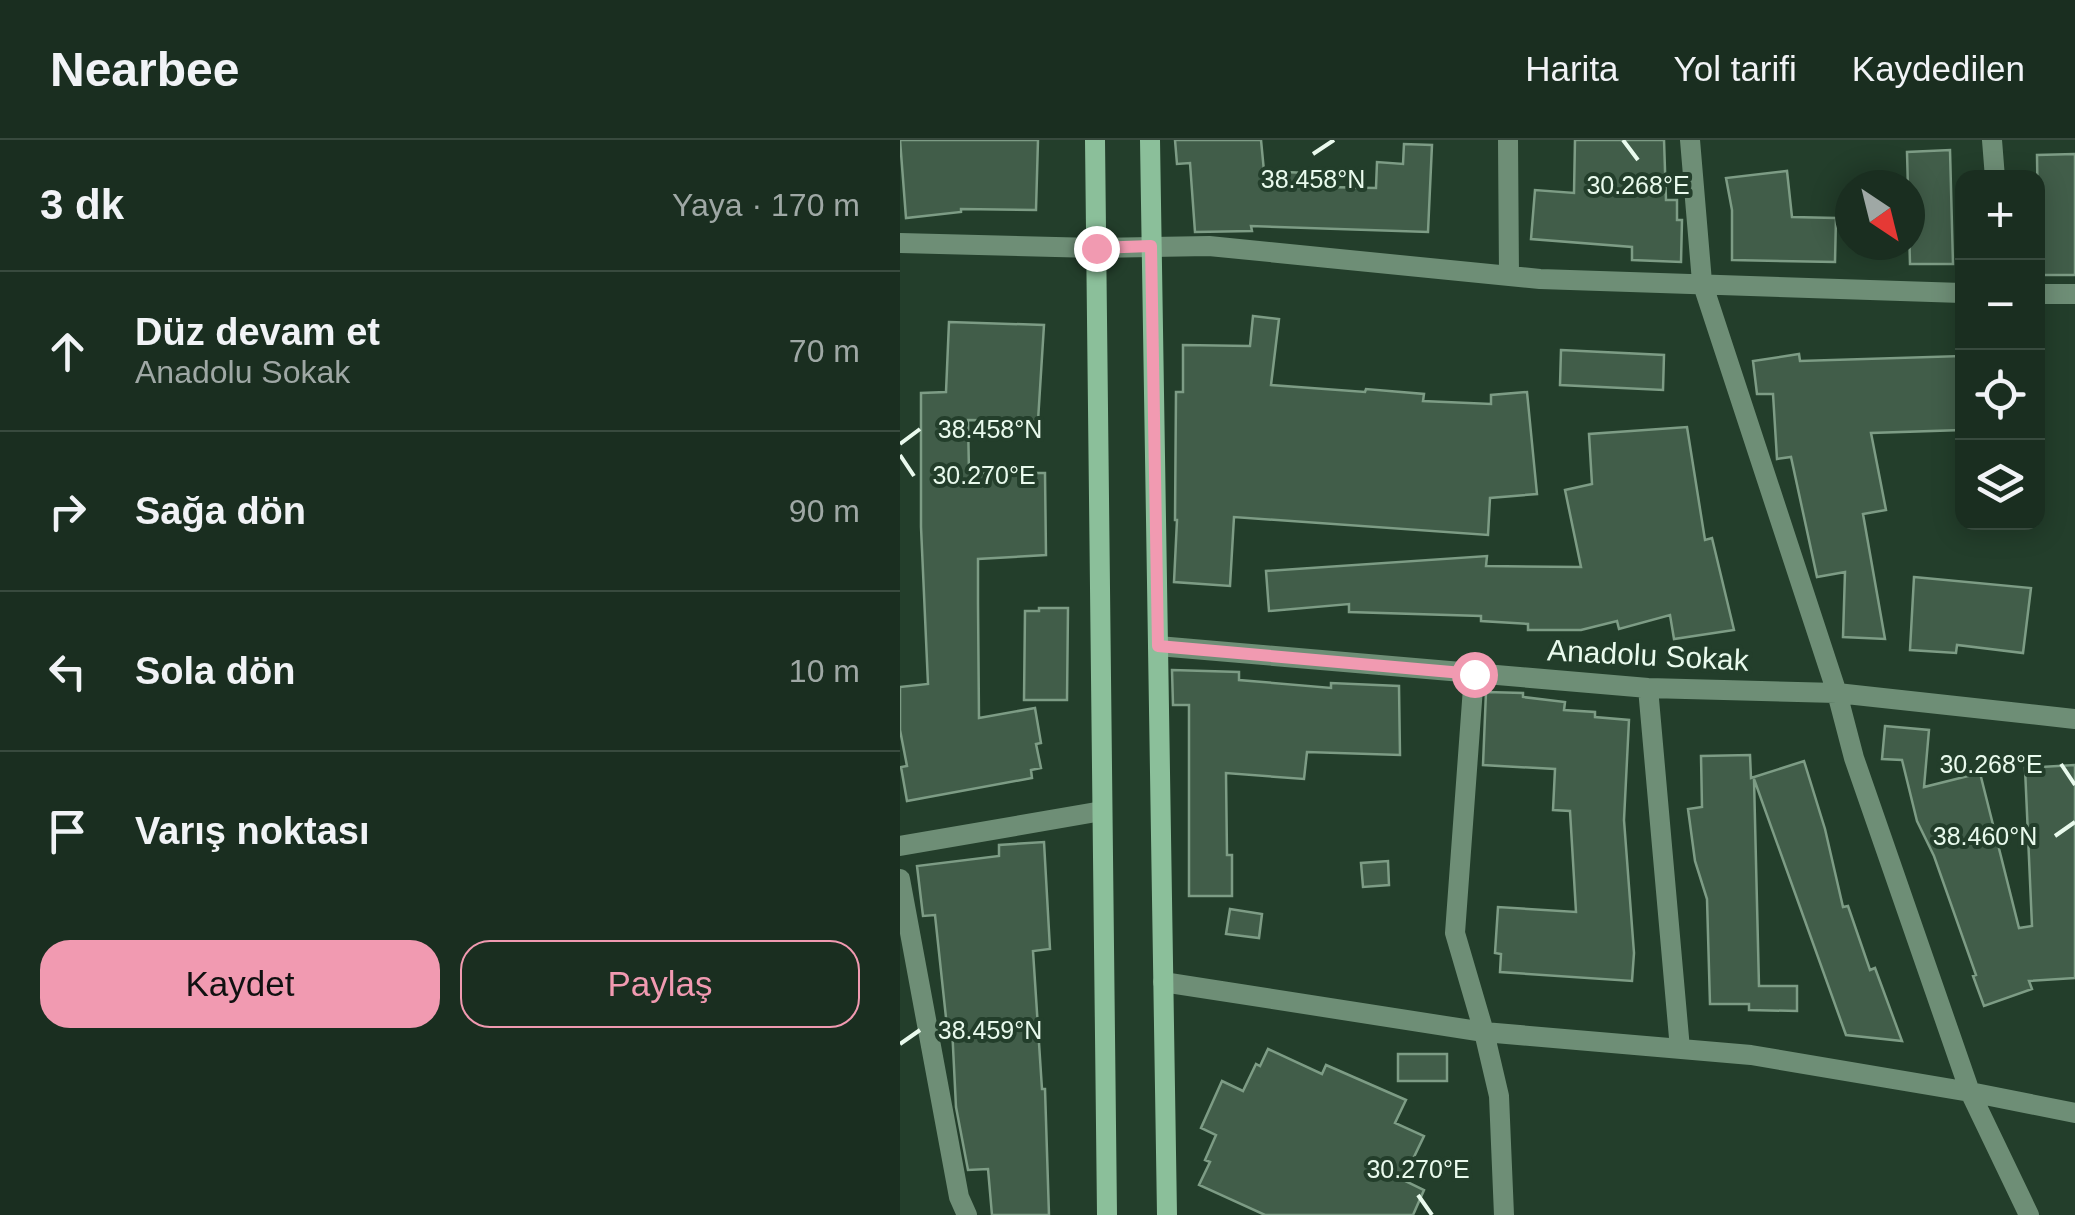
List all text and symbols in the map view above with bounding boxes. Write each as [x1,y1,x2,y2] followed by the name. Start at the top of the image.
[50,43,239,96] text: Nearbee
[1525,49,1619,88] text: Harita
[1674,49,1797,88] text: Yol tarifi
[1852,49,2025,88] text: Kaydedilen
[1261,165,1365,193] text: 38.458°N
[1835,170,1925,260] north arrow
[1955,170,2045,530] map controls
[1955,170,2045,260] button: +
[1586,171,1690,199] text: 30.268°E
[40,181,124,228] text: 3 dk
[672,187,860,223] text: Yaya · 170 m
[1074,226,1120,272] route end
[1955,260,2045,350] button: −
[135,311,380,353] text: Düz devam et
[40,324,95,379] icon: ahead
[789,333,860,369] text: 70 m
[1955,350,2045,440] button: locate
[135,354,350,390] text: Anadolu Sokak
[938,415,1042,443] text: 38.458°N
[1955,440,2045,530] button: layers
[932,461,1036,489] text: 30.270°E
[40,484,95,539] icon: right
[135,490,306,532] text: Sağa dön
[789,493,860,529] text: 90 m
[1546,633,1751,677] street label: Anadolu Sokak
[40,644,95,699] icon: left
[135,650,295,692] text: Sola dön
[1452,652,1498,698] route start
[789,653,860,689] text: 10 m
[1939,750,2043,778] text: 30.268°E
[40,804,95,859] icon: arrive
[135,810,369,852] text: Varış noktası
[1933,822,2037,850] text: 38.460°N
[40,940,440,1028] button: Kaydet
[460,940,860,1028] button: Paylaş
[938,1016,1042,1044] text: 38.459°N
[1366,1155,1470,1183] text: 30.270°E

